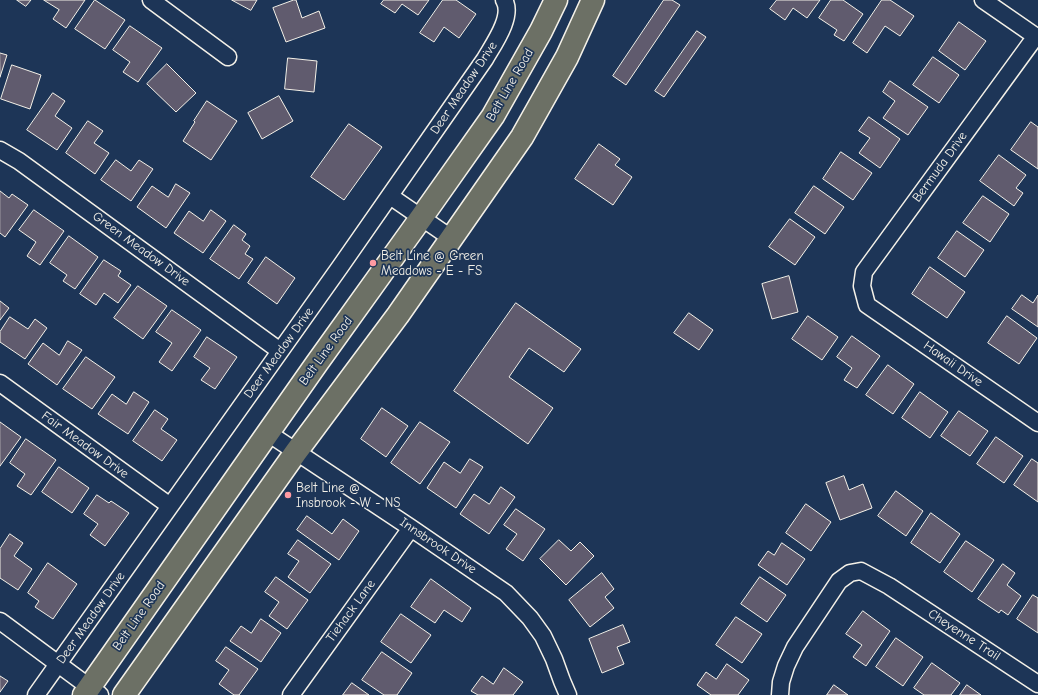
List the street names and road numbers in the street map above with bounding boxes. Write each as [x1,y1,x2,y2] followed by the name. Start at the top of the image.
[427,39,501,137] street label: Deer Meadow Drive
[483,46,537,124] street label: Belt Line Road
[909,129,971,205] street label: Bermuda Drive
[89,208,193,290] street label: Green Meadow Drive
[241,304,317,402] street label: Deer Meadow Drive
[296,314,356,388] street label: Belt Line Road
[920,338,986,390] street label: Hawaii Drive
[38,408,132,482] street label: Fair Meadow Drive
[397,515,479,577] street label: Innsbrook Drive
[53,569,129,667] street label: Deer Meadow Drive
[323,577,379,645] street label: Tiehack Lane
[109,578,169,654] street label: Belt Line Road
[925,606,1003,664] street label: Cheyenne Trail

